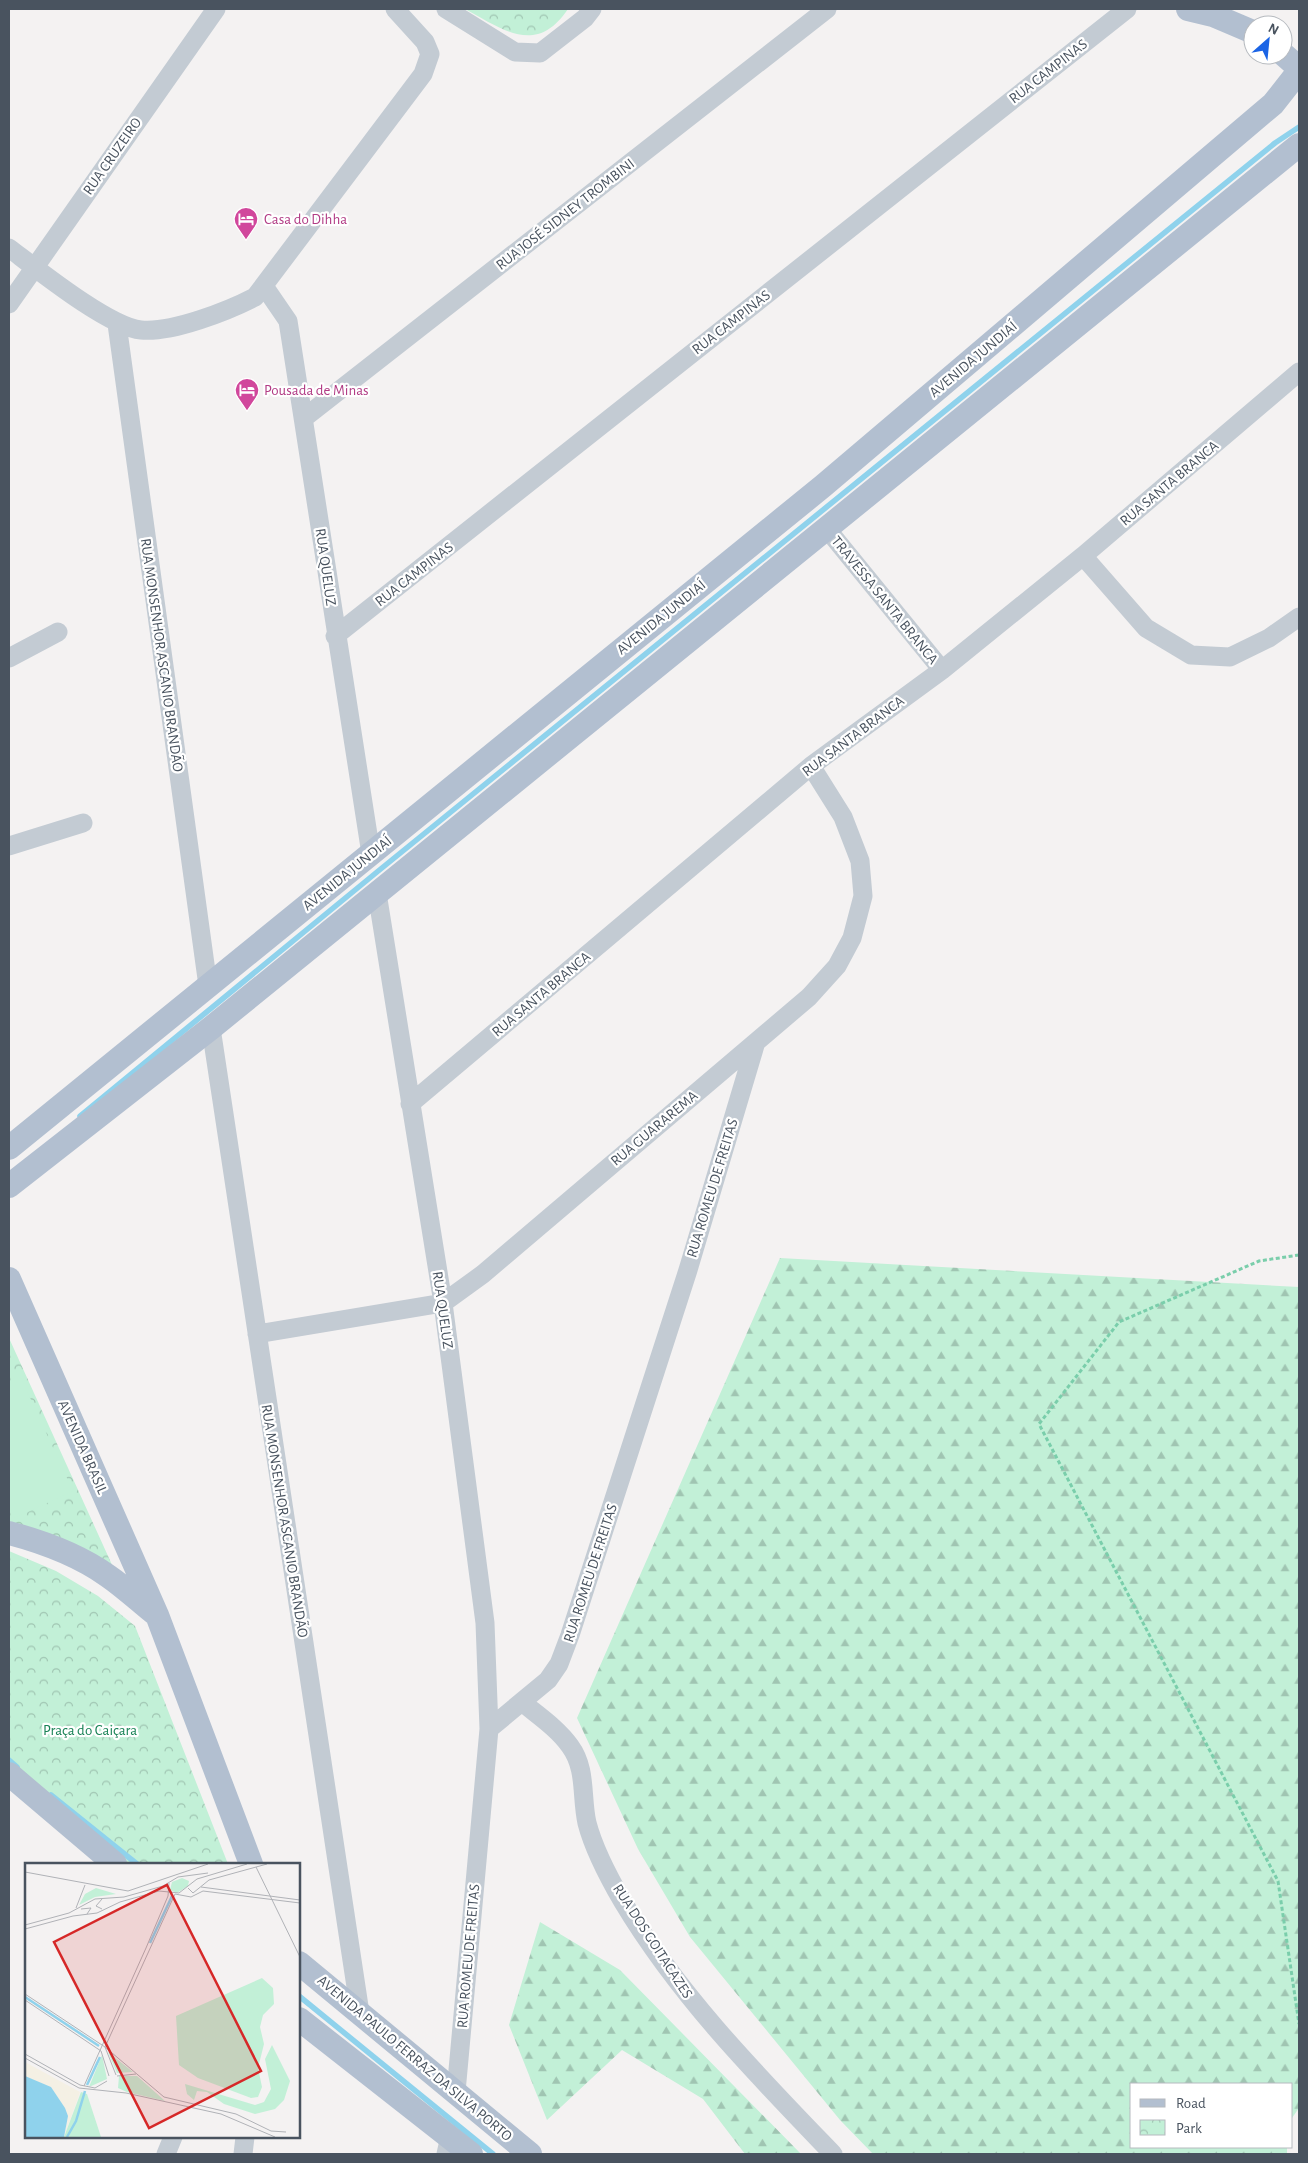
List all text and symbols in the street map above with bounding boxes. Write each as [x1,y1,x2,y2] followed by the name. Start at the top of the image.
[1243,15,1293,65] north arrow
[1266,21,1281,38] text: N
[1006,36,1090,106] street label: RUA CAMPINAS
[80,115,144,198] street label: RUA CRUZEIRO
[492,154,637,273] street label: RUA JOSÉ SIDNEY TROMBINI
[233,206,259,240] hotel icon: Casa do Dihha
[264,212,347,227] place label: Casa do Dihha
[689,287,773,357] street label: RUA CAMPINAS
[925,317,1020,400] street label: AVENIDA JUNDIAÍ
[234,377,260,411] hotel icon: Pousada de Minas
[264,383,369,398] place label: Pousada de Minas
[1117,438,1222,529] street label: RUA SANTA BRANCA
[313,527,338,607] street label: RUA QUELUZ
[828,533,941,667] street label: TRAVESSA SANTA BRANCA
[138,537,186,773] street label: RUA MONSENHOR ASCANIO BRANDÃO
[372,539,456,609] street label: RUA CAMPINAS
[613,576,709,658] street label: AVENIDA JUNDIAÍ
[800,693,907,779] street label: RUA SANTA BRANCA
[299,832,395,914] street label: AVENIDA JUNDIAÍ
[489,949,594,1040] street label: RUA SANTA BRANCA
[608,1088,701,1169] street label: RUA GUARAREMA
[684,1117,741,1259] street label: RUA ROMEU DE FREITAS
[430,1270,455,1350] street label: RUA QUELUZ
[55,1398,110,1497] street label: AVENIDA BRASIL
[259,1403,311,1639] street label: RUA MONSENHOR ASCANIO BRANDÃO
[561,1502,620,1644] street label: RUA ROMEU DE FREITAS
[43,1723,137,1738] park label: Praça do Caiçara
[25,1863,300,2138] inset map
[610,1881,695,2001] street label: RUA DOS GOITACAZES
[455,1883,482,2029] street label: RUA ROMEU DE FREITAS
[315,1973,515,2144] street label: AVENIDA PAULO FERRAZ DA SILVA PORTO
[1130,2083,1293,2148] legend
[1176,2096,1206,2111] text: Road
[1176,2121,1202,2136] text: Park

